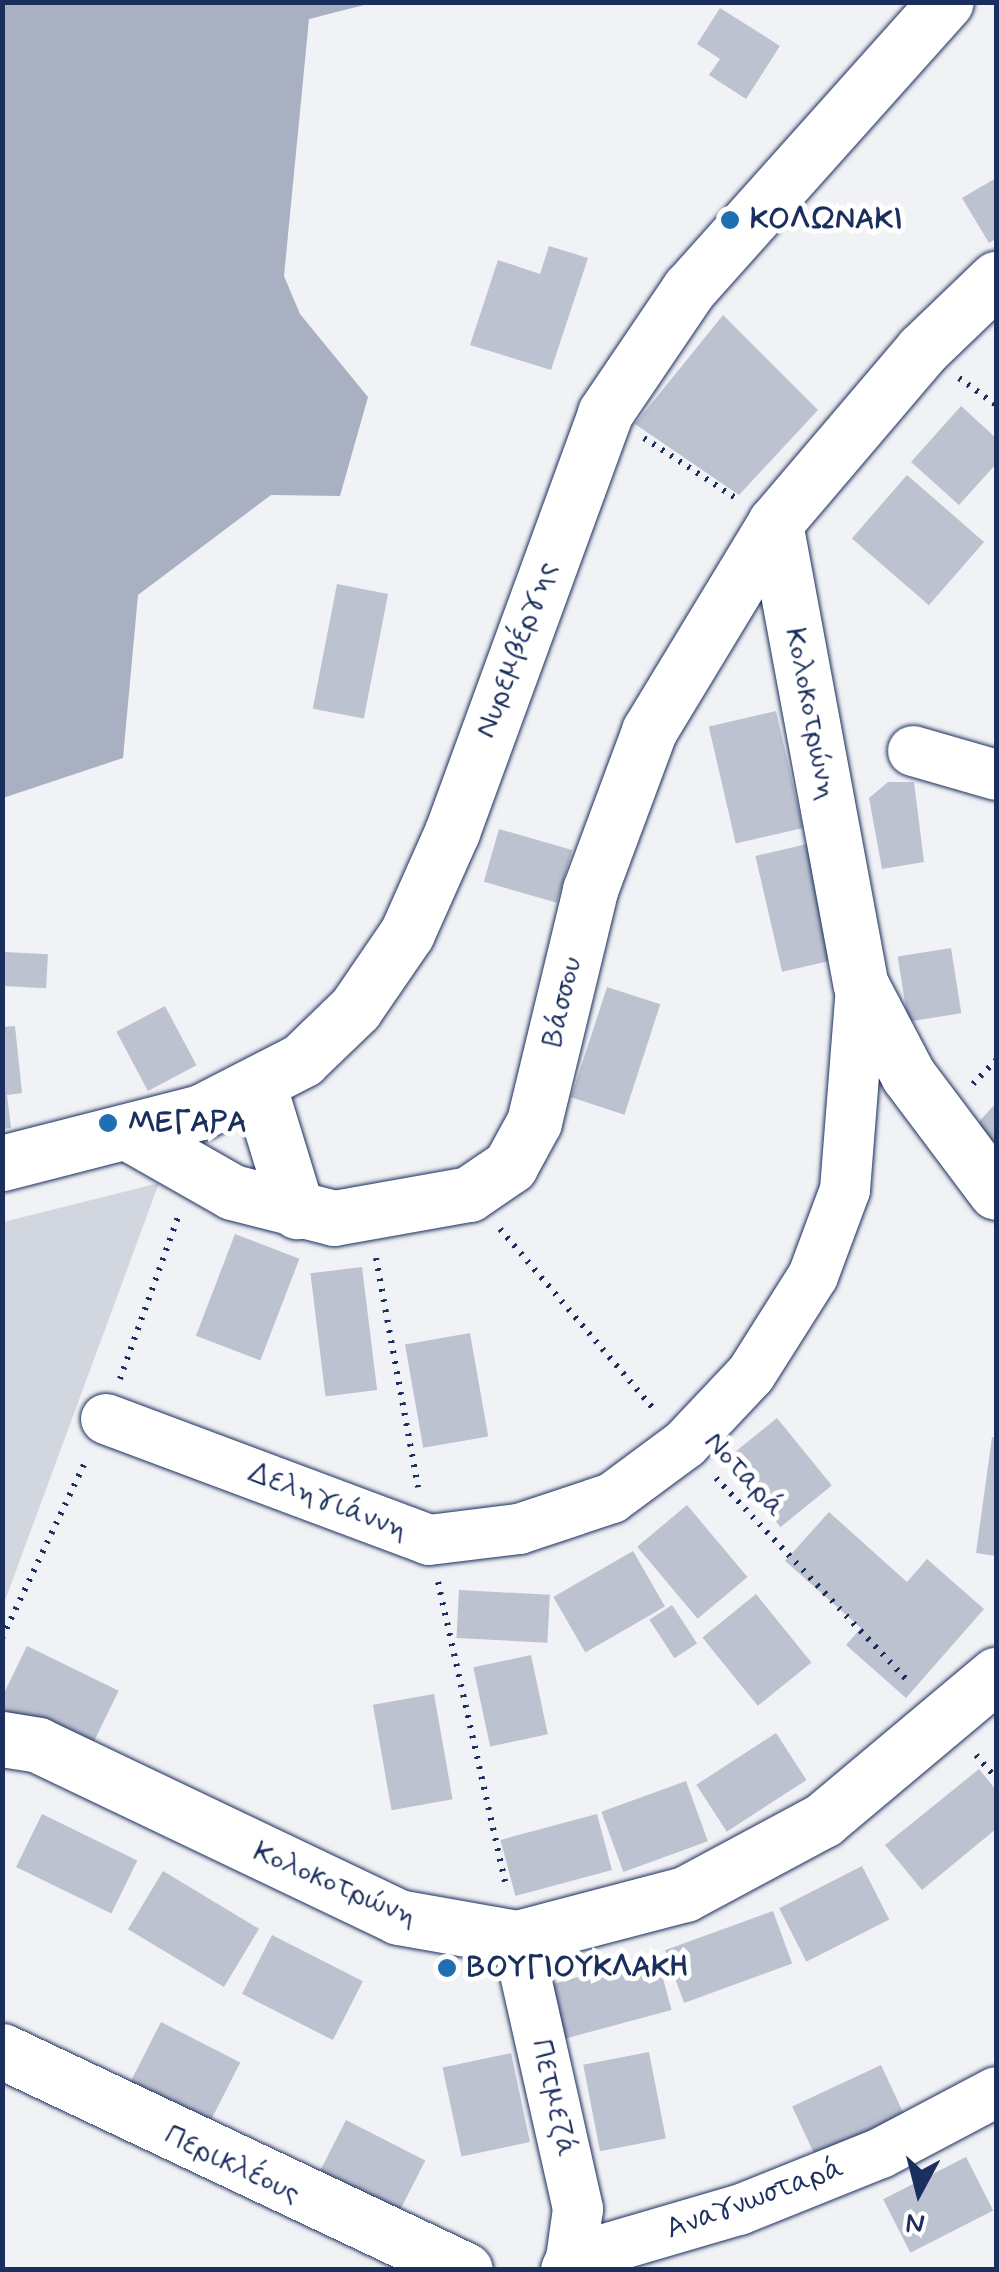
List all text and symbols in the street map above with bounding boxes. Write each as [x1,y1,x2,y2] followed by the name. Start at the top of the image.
[750,202,903,238] place label: ΚΟΛΩΝΑΚΙ
[719,209,741,231] marker: ΚΟΛΩΝΑΚΙ
[468,557,566,743] street label: Νυρεμβέργης
[776,625,844,803] street label: Κολοκοτρώνη
[535,953,591,1051] street label: Βάσσου
[128,1105,247,1141] place label: ΜΕΓΑΡΑ
[97,1112,119,1134] marker: ΜΕΓΑΡΑ
[695,1425,793,1525] street label: Νοταρά
[243,1455,413,1549] street label: Δεληγιάννη
[248,1834,422,1936] street label: Κολοκοτρώνη
[467,1950,689,1986] place label: ΒΟΥΓΙΟΥΚΛΑΚΗ
[436,1957,458,1979] marker: ΒΟΥΓΙΟΥΚΛΑΚΗ
[522,2036,584,2160] street label: Πετμεζά
[158,2118,306,2212] street label: Περικλέους
[869,2142,969,2242] north arrow
[661,2150,849,2248] street label: Αναγνωσταρά
[904,2203,927,2242] text: N

